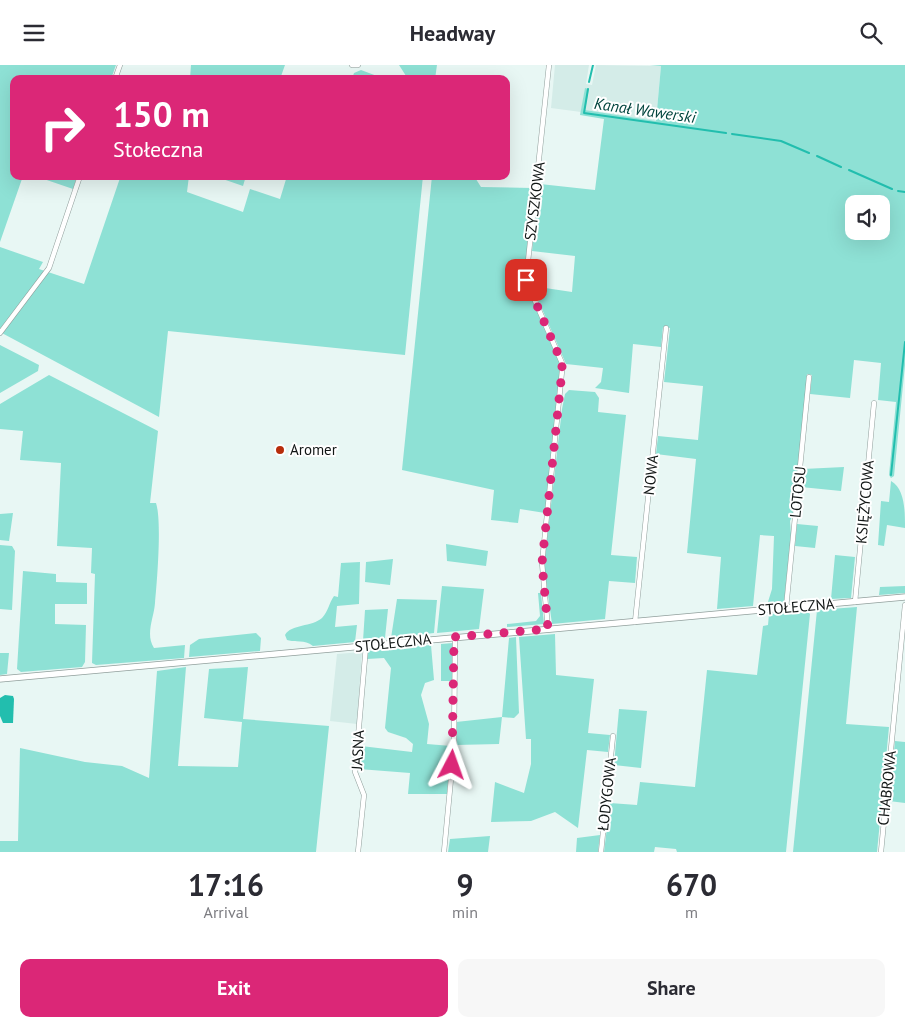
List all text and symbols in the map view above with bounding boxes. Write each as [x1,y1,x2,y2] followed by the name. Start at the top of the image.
[20,19,48,47] icon: menu
[410,19,495,47] text: Headway
[857,19,885,47] icon: search
[113,91,210,137] text: 150 m
[593,93,698,127] water label: Kanał Wawerski
[30,95,95,160] icon: right
[113,135,203,163] text: Stołeczna
[520,160,549,242] street label: SZYSZKOWA
[845,195,890,240] map controls
[845,195,890,240] button: sound
[505,259,547,301] pin
[512,266,540,294] icon: arrive
[290,440,337,459] place label: Aromer
[274,444,286,456] marker: Aromer
[639,453,662,496] street label: NOWA
[851,459,878,545] street label: KSIĘŻYCOWA
[785,465,810,519] street label: LOTOSU
[757,594,835,619] street label: STOŁECZNA
[354,629,432,656] street label: STOŁECZNA
[347,729,368,771] street label: JASNA
[425,738,477,790] position arrow
[873,749,900,826] street label: CHABROWA
[593,756,620,832] street label: ŁODYGOWA
[188,865,264,904] text: 17:16
[457,865,474,904] text: 9
[666,865,717,904] text: 670
[204,902,248,922] text: Arrival
[452,902,478,922] text: min
[685,902,698,922] text: m
[20,959,448,1017] button: Exit
[458,959,885,1017] button: Share

